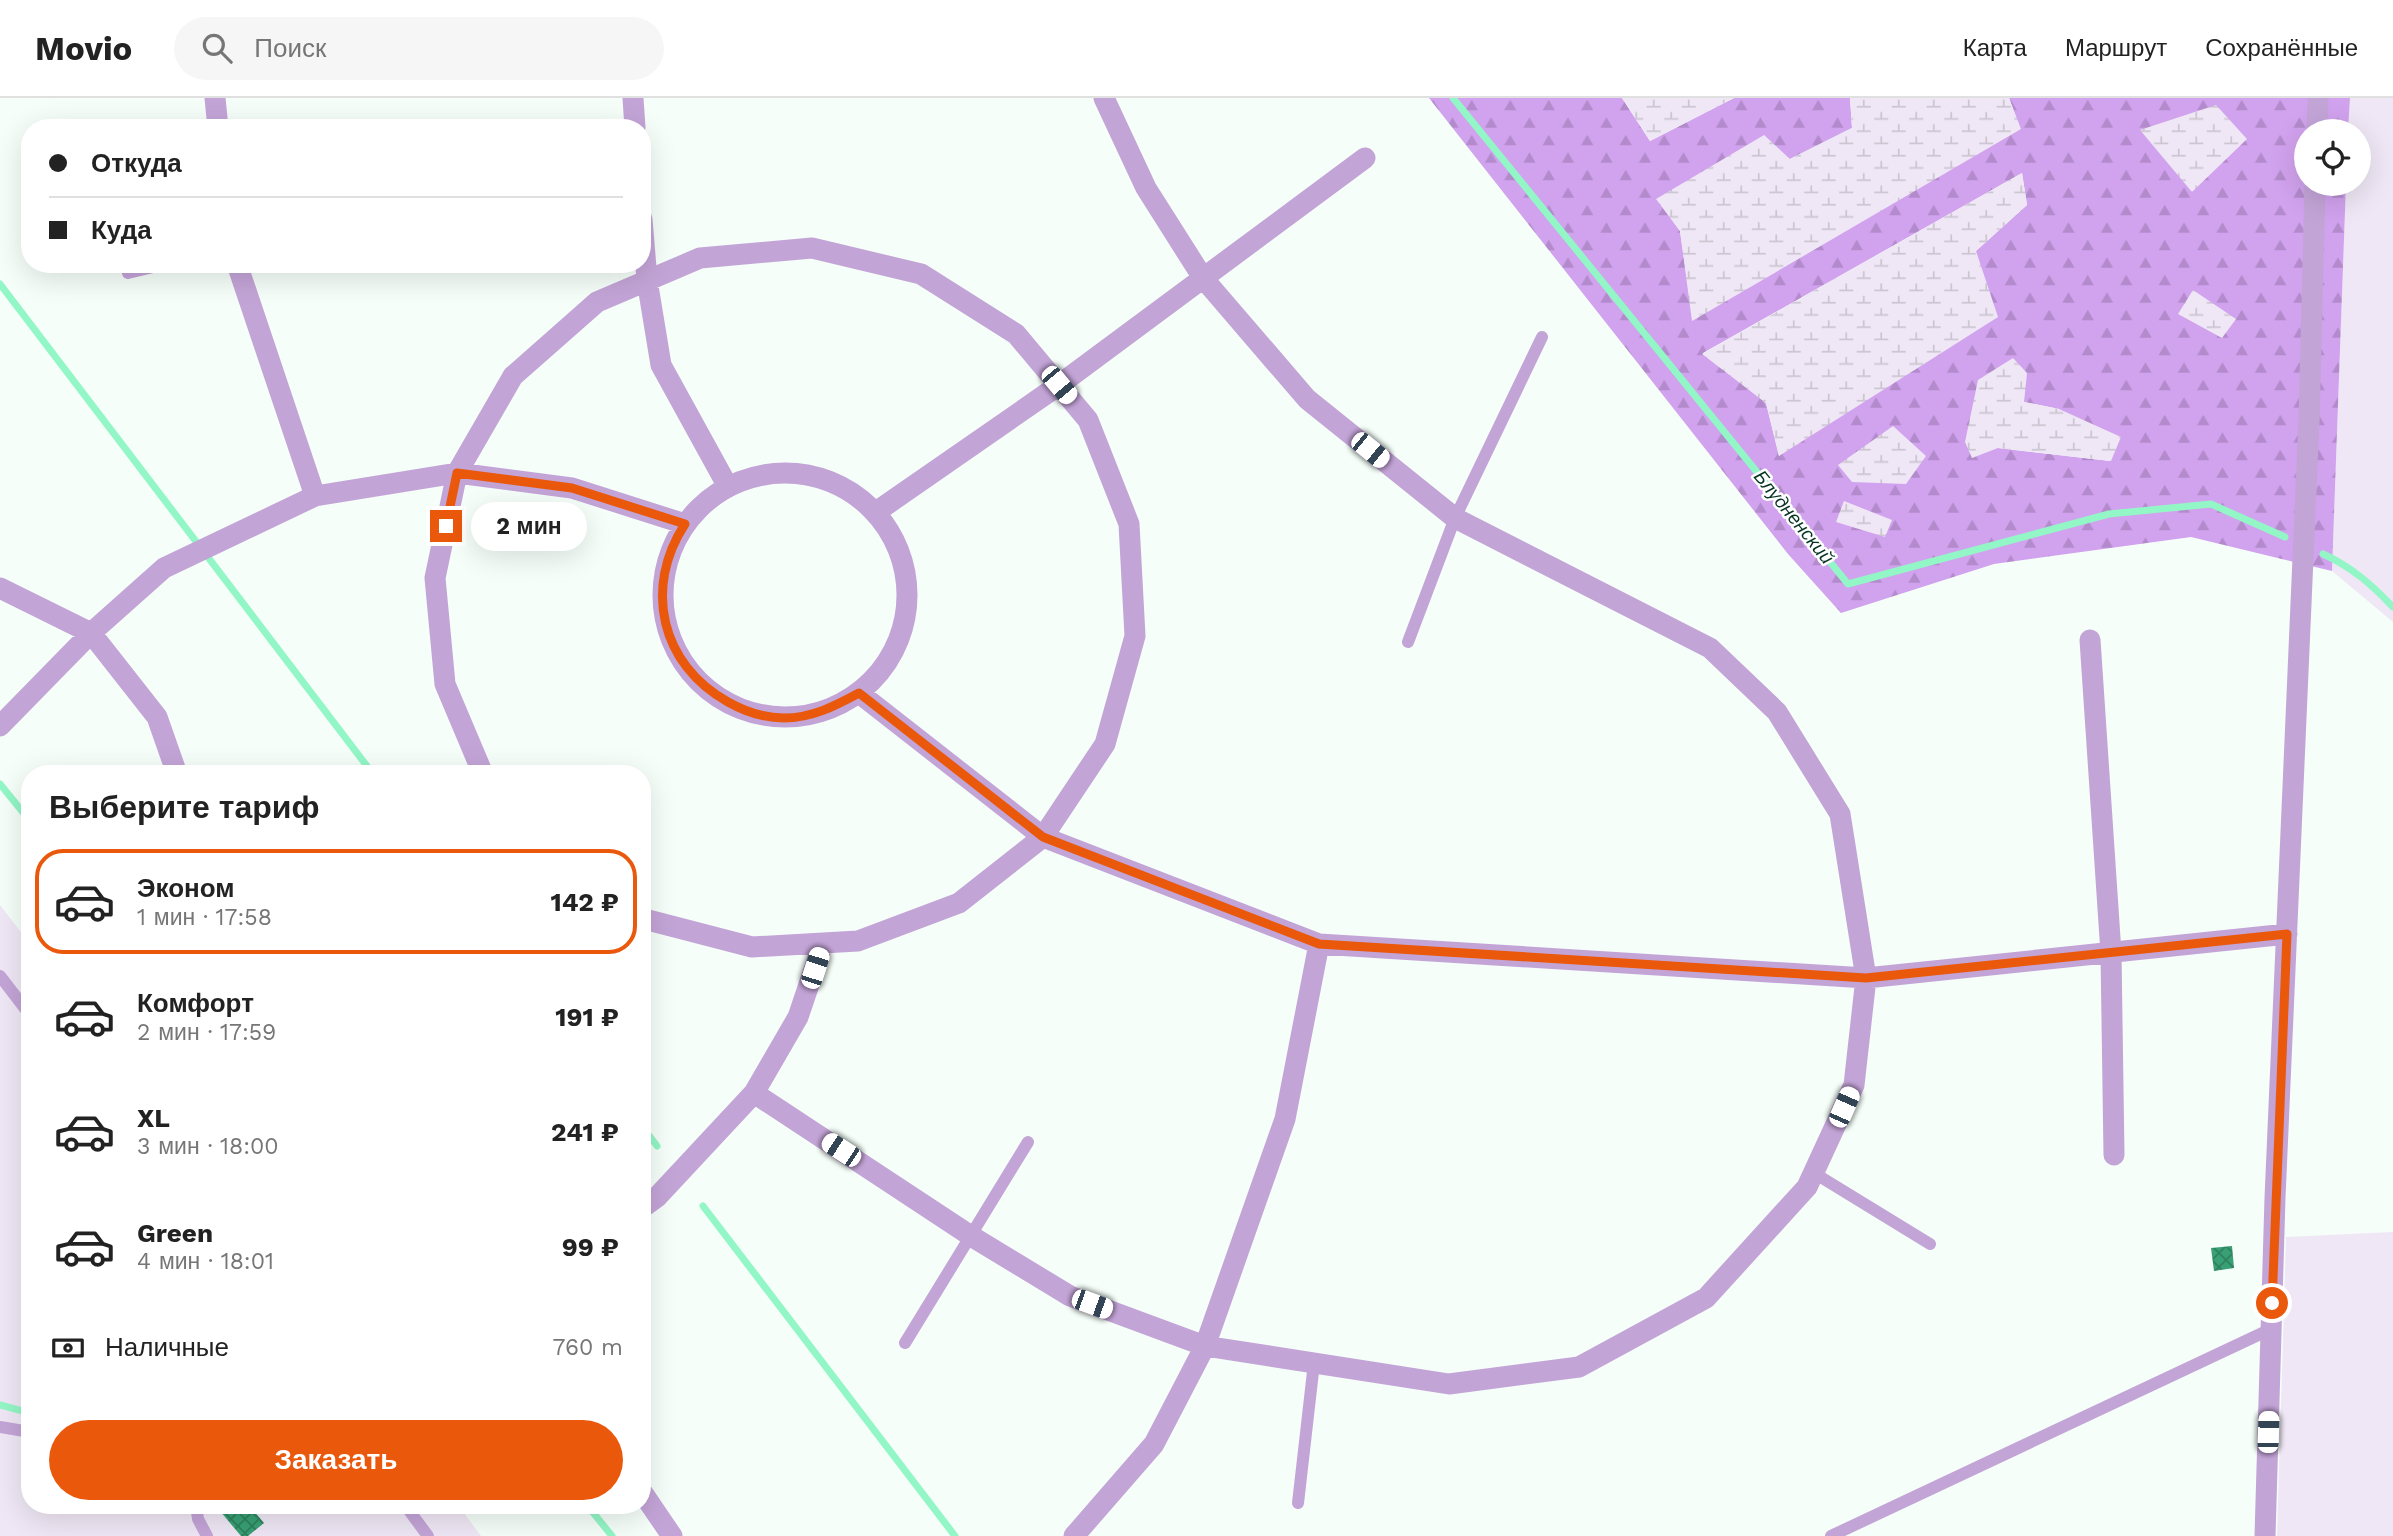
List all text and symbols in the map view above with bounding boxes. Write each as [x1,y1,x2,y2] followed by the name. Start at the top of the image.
[174,17,664,80] search box
[35,29,132,68] text: Movio
[198,29,236,67] icon: search
[254,33,326,63] text: Поиск
[1963,34,2027,62] text: Карта
[2065,34,2167,62] text: Маршрут
[2205,34,2358,62] text: Сохранённые
[2294,119,2371,196] map controls
[2294,119,2371,196] button: locate
[91,148,182,178] text: Откуда
[91,215,152,245] text: Куда
[1038,362,1081,408] car
[1348,429,1393,471] car
[1749,465,1839,569] water label: Блудненский
[471,502,586,550] callout: 2 мин
[430,510,462,542] route end
[496,513,562,540] text: 2 мин
[49,788,320,826] text: Выберите тариф
[53,870,116,933] icon: car
[137,873,235,903] text: Эконом
[550,887,619,917] text: 142 ₽
[137,904,272,931] text: 1 мин · 17:58
[799,945,832,991] car
[53,985,116,1048] icon: car
[137,988,254,1018] text: Комфорт
[555,1002,619,1032] text: 191 ₽
[137,1019,276,1046] text: 2 мин · 17:59
[1826,1084,1863,1130] car
[53,1100,116,1163] icon: car
[137,1103,170,1133] text: XL
[551,1117,619,1147] text: 241 ₽
[818,1130,865,1170] car
[137,1133,279,1160] text: 3 мин · 18:00
[53,1215,116,1278] icon: car
[137,1218,213,1248] text: Green
[562,1232,619,1262] text: 99 ₽
[137,1248,274,1275] text: 4 мин · 18:01
[1069,1287,1116,1321] car
[2256,1287,2288,1319] route start
[49,1329,87,1367] icon: cash
[105,1332,229,1362] text: Наличные
[553,1334,623,1361] text: 760 m
[2257,1411,2280,1453] car
[49,1420,623,1500] button: Заказать

